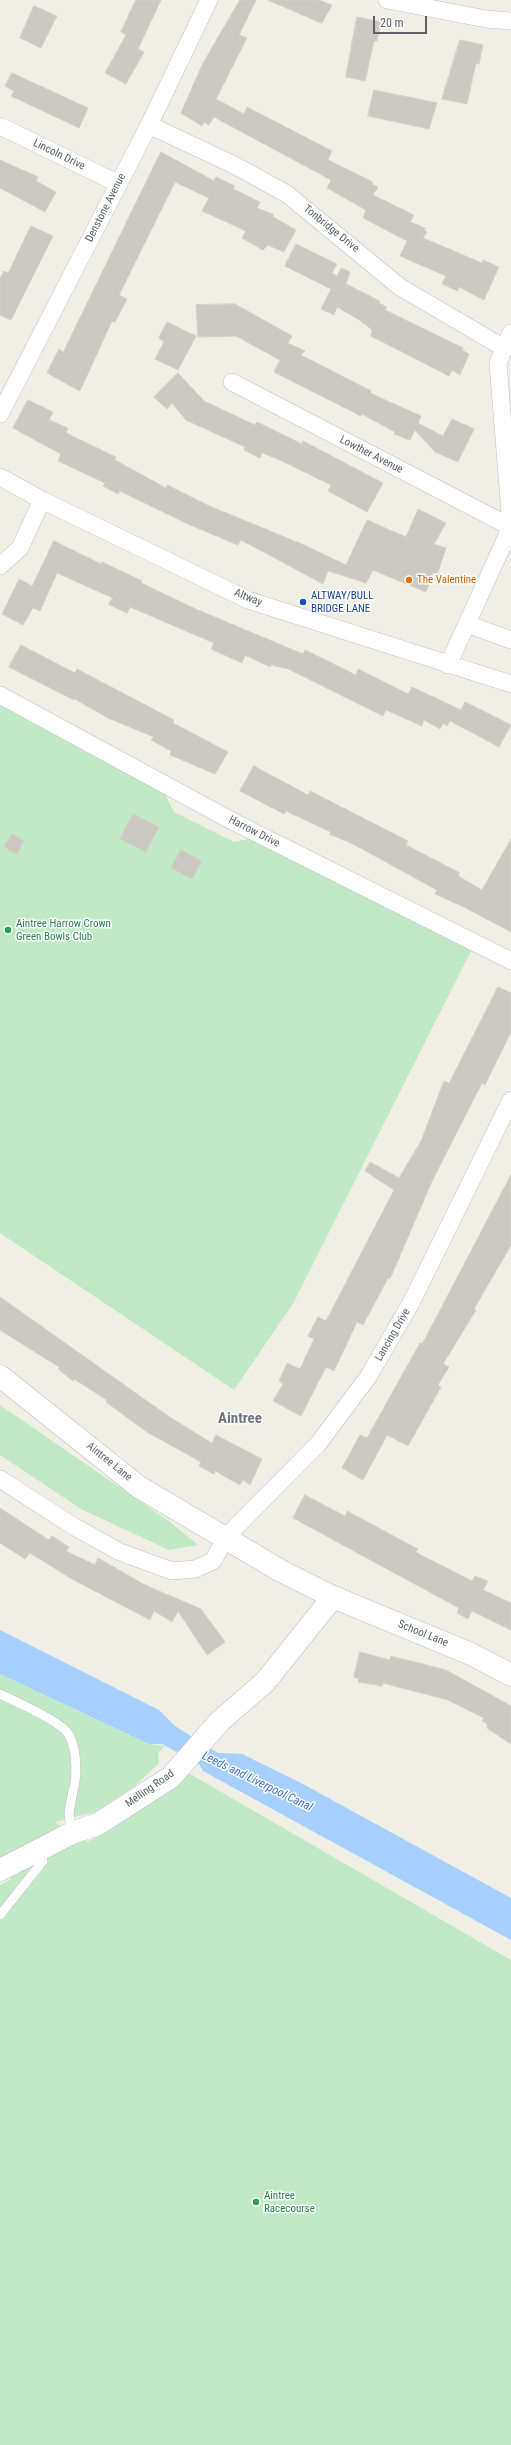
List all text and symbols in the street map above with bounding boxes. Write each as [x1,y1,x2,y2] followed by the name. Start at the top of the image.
[375,8,429,34] scale bar
[380,16,404,30] text: 20 m
[31,137,87,173] street label: Lincoln Drive
[83,172,129,244] street label: Denstone Avenue
[300,203,362,255] street label: Tonbridge Drive
[337,433,405,477] street label: Lowther Avenue
[417,573,476,587] place label: The Valentine
[404,575,414,585] marker: The Valentine
[232,586,264,610] street label: Altway
[311,589,373,615] place label: ALTWAY/BULL BRIDGE LANE
[298,597,308,607] marker: ALTWAY/BULL BRIDGE LANE
[226,813,282,851] street label: Harrow Drive
[16,917,111,943] place label: Aintree Harrow Crown Green Bowls Club
[3,925,13,935] marker: Aintree Harrow Crown Green Bowls Club
[373,1306,413,1364] street label: Lancing Drive
[218,1410,262,1428] district label: Aintree
[84,1440,134,1484] street label: Aintree Lane
[396,1618,450,1650] street label: School Lane
[199,1749,315,1815] water label: Leeds and Liverpool Canal
[123,1767,177,1811] street label: Melling Road
[264,2189,315,2215] place label: Aintree Racecourse
[251,2197,261,2207] marker: Aintree Racecourse

